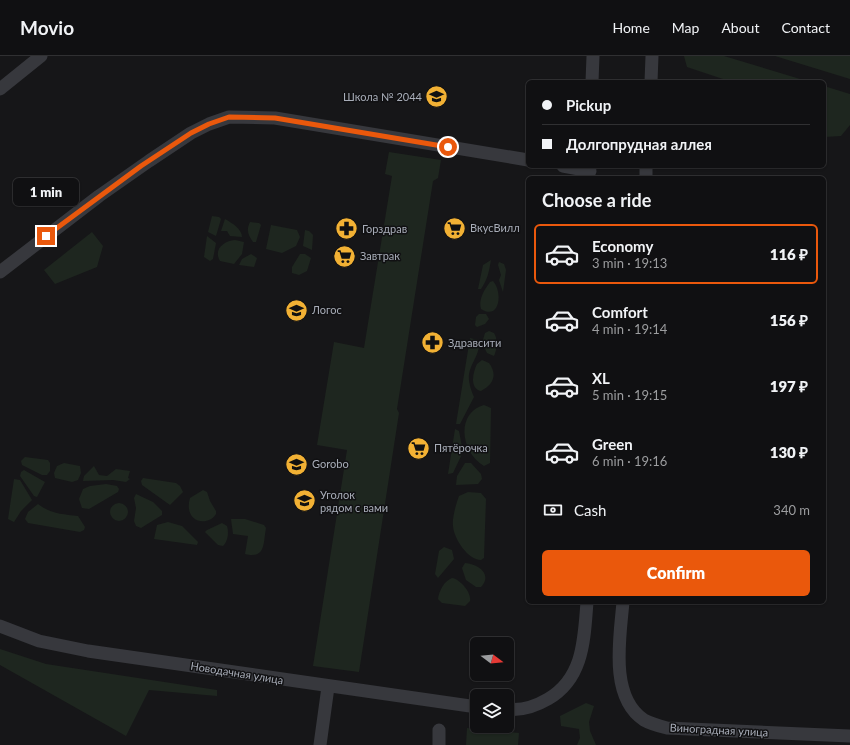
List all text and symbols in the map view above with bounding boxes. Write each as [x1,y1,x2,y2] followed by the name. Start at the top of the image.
[20,16,74,39] text: Movio
[612,19,650,36] text: Home
[672,19,699,36] text: Map
[721,19,759,36] text: About
[781,19,830,36] text: Contact
[424,84,450,110] school or university icon: Школа № 2044
[343,90,423,103] place label: Школа № 2044
[566,96,611,114] text: Pickup
[566,135,712,153] text: Долгопрудная аллея
[439,138,457,156] route start
[13,178,79,206] callout: 1 min
[30,184,62,200] text: 1 min
[542,189,651,211] text: Choose a ride
[442,215,468,241] supermarket icon: ВкусВилл
[334,216,360,242] pharmacy icon: Горздрав
[470,221,520,234] place label: ВкусВилл
[362,222,407,235] place label: Горздрав
[37,227,55,245] route end
[544,236,580,272] icon: car
[592,237,653,255] text: Economy
[332,243,358,269] supermarket icon: Завтрак
[770,245,808,263] text: 116 ₽
[360,249,400,262] place label: Завтрак
[592,255,667,271] text: 3 min · 19:13
[283,297,309,323] school or university icon: Логос
[544,302,580,338] icon: car
[311,303,342,316] place label: Логос
[592,303,648,321] text: Comfort
[770,311,808,329] text: 156 ₽
[592,321,667,337] text: 4 min · 19:14
[420,330,446,356] pharmacy icon: Здравсити
[448,336,501,349] place label: Здравсити
[544,368,580,404] icon: car
[592,369,610,387] text: XL
[770,377,808,395] text: 197 ₽
[592,387,667,403] text: 5 min · 19:15
[544,434,580,470] icon: car
[405,435,431,461] supermarket icon: Пятёрочка
[592,435,633,453] text: Green
[434,441,488,454] place label: Пятёрочка
[770,443,808,461] text: 130 ₽
[284,451,310,477] school or university icon: Gorobo
[592,453,667,469] text: 6 min · 19:16
[312,457,349,470] place label: Gorobo
[292,488,318,514] school or university icon: Уголок рядом с вами
[320,488,388,514] place label: Уголок рядом с вами
[542,499,564,521] icon: cash
[574,501,606,519] text: Cash
[773,502,810,518] text: 340 m
[542,550,810,596] button: Confirm
[470,637,514,681] north arrow
[470,637,514,733] map controls
[190,659,284,686] street label: Новодачная улица
[470,689,514,733] button: layers
[669,720,769,739] street label: Виноградная улица

